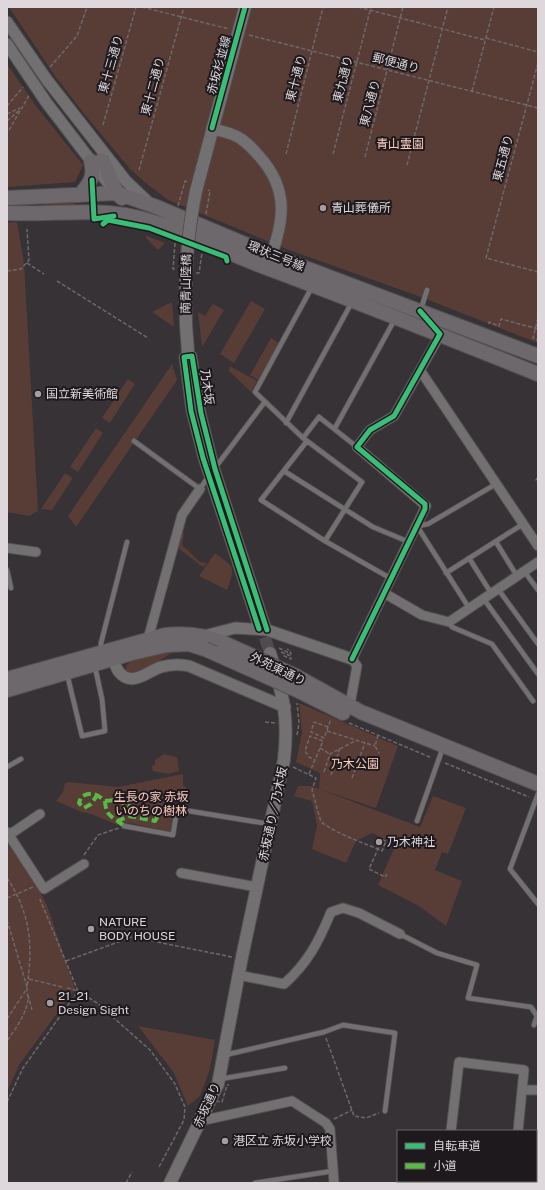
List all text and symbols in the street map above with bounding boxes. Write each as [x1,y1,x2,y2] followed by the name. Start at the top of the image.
[96,33,126,95] street label: 東十三通り
[204,34,234,96] street label: 赤坂杉並線
[371,50,421,76] street label: 郵便通り
[283,53,309,103] street label: 東十通り
[330,54,356,104] street label: 東九通り
[138,55,168,117] street label: 東十二通り
[357,78,383,128] street label: 東八通り
[490,133,516,183] street label: 東五通り
[376,137,424,151] park label: 青山霊園
[331,201,391,215] place label: 青山葬儀所
[318,203,328,213] marker: 青山葬儀所
[246,238,306,274] street label: 環状三号線
[178,254,194,314] street label: 南青山陸橋
[198,368,216,406] street label: 乃木坂
[46,387,118,401] place label: 国立新美術館
[33,389,43,399] marker: 国立新美術館
[248,650,308,688] street label: 外苑東通り
[331,757,379,771] park label: 乃木公園
[256,766,290,862] street label: 赤坂通り／乃木坂
[114,790,188,818] park label: 生長の家 赤坂 いのちの樹林
[387,835,435,849] place label: 乃木神社
[374,837,384,847] marker: 乃木神社
[99,915,175,943] place label: NATURE BODY HOUSE
[86,924,96,934] marker: NATURE BODY HOUSE
[58,989,130,1017] place label: 21_21 Design Sight
[45,998,55,1008] marker: 21_21 Design Sight
[191,1080,223,1130] street label: 赤坂通り
[397,1130,537,1182] legend
[233,1134,332,1148] place label: 港区立 赤坂小学校
[220,1136,230,1146] marker: 港区立 赤坂小学校
[433,1139,481,1153] text: 自転車道
[433,1159,457,1173] text: 小道

